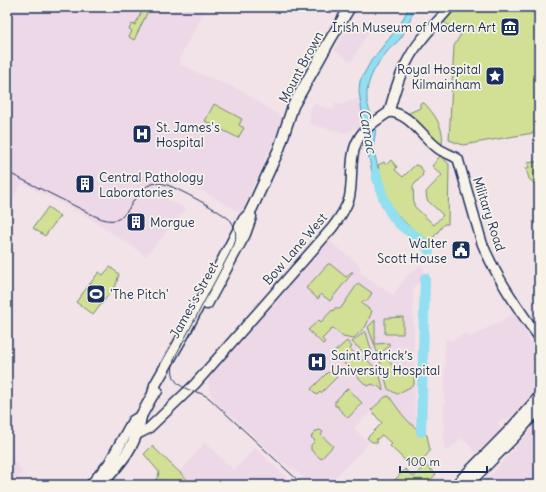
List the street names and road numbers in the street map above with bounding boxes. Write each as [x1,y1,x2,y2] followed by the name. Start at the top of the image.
[275,28,327,106] street label: Mount Brown
[469,175,509,254] street label: Military Road
[259,209,331,288] street label: Bow Lane West
[166,258,222,341] street label: James's Street

